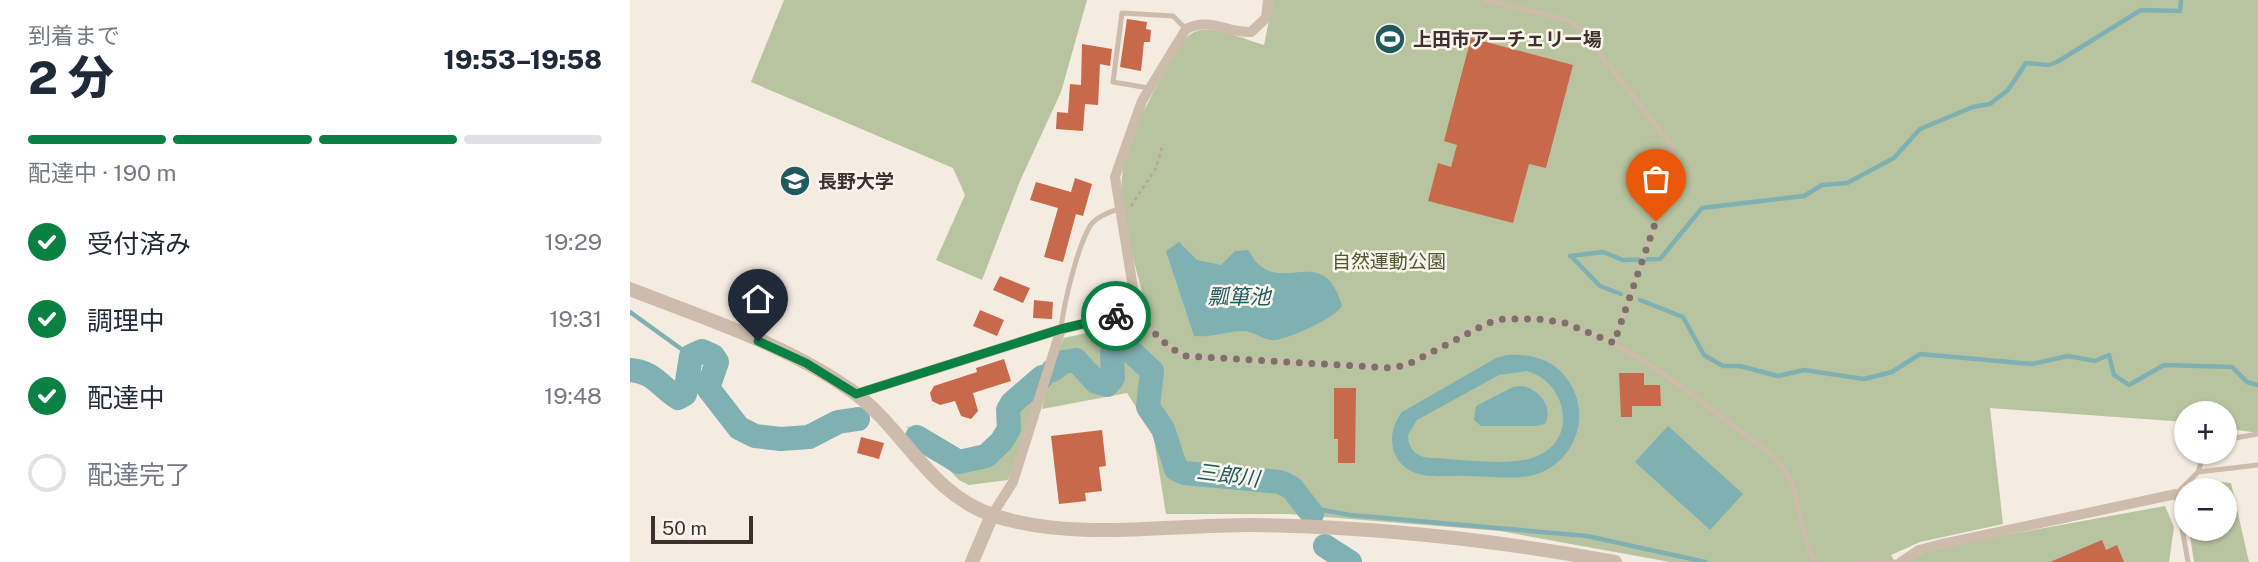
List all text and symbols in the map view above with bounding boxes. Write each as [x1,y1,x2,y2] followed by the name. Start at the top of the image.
[28,22,120,49] text: 到着まで
[1373,22,1407,56] sports icon: 上田市アーチェリー場
[1413,28,1602,50] place label: 上田市アーチェリー場
[444,44,602,75] text: 19:53–19:58
[28,50,114,104] text: 2 分
[1626,149,1686,221] pin
[28,159,176,186] text: 配達中 · 190 m
[1637,160,1675,198] icon: bag
[778,164,812,198] school or university icon: 長野大学
[818,170,894,192] place label: 長野大学
[28,223,66,261] icon: check
[87,228,191,259] text: 受付済み
[545,228,602,255] text: 19:29
[1332,250,1446,272] park label: 自然運動公園
[728,269,788,341] pin
[739,280,777,318] icon: home
[1081,281,1151,351] courier
[1208,284,1272,309] water label: 瓢箪池
[1097,297,1135,335] icon: bike
[28,300,66,338] icon: check
[87,305,165,336] text: 調理中
[549,305,602,332] text: 19:31
[28,377,66,415] icon: check
[87,382,165,413] text: 配達中
[544,382,602,409] text: 19:48
[2174,401,2237,541] map controls
[2174,401,2237,464] button: +
[87,459,191,490] text: 配達完了
[1195,459,1263,491] water label: 三郎川
[2174,478,2237,541] button: −
[651,513,752,545] scale bar
[662,517,707,539] text: 50 m

